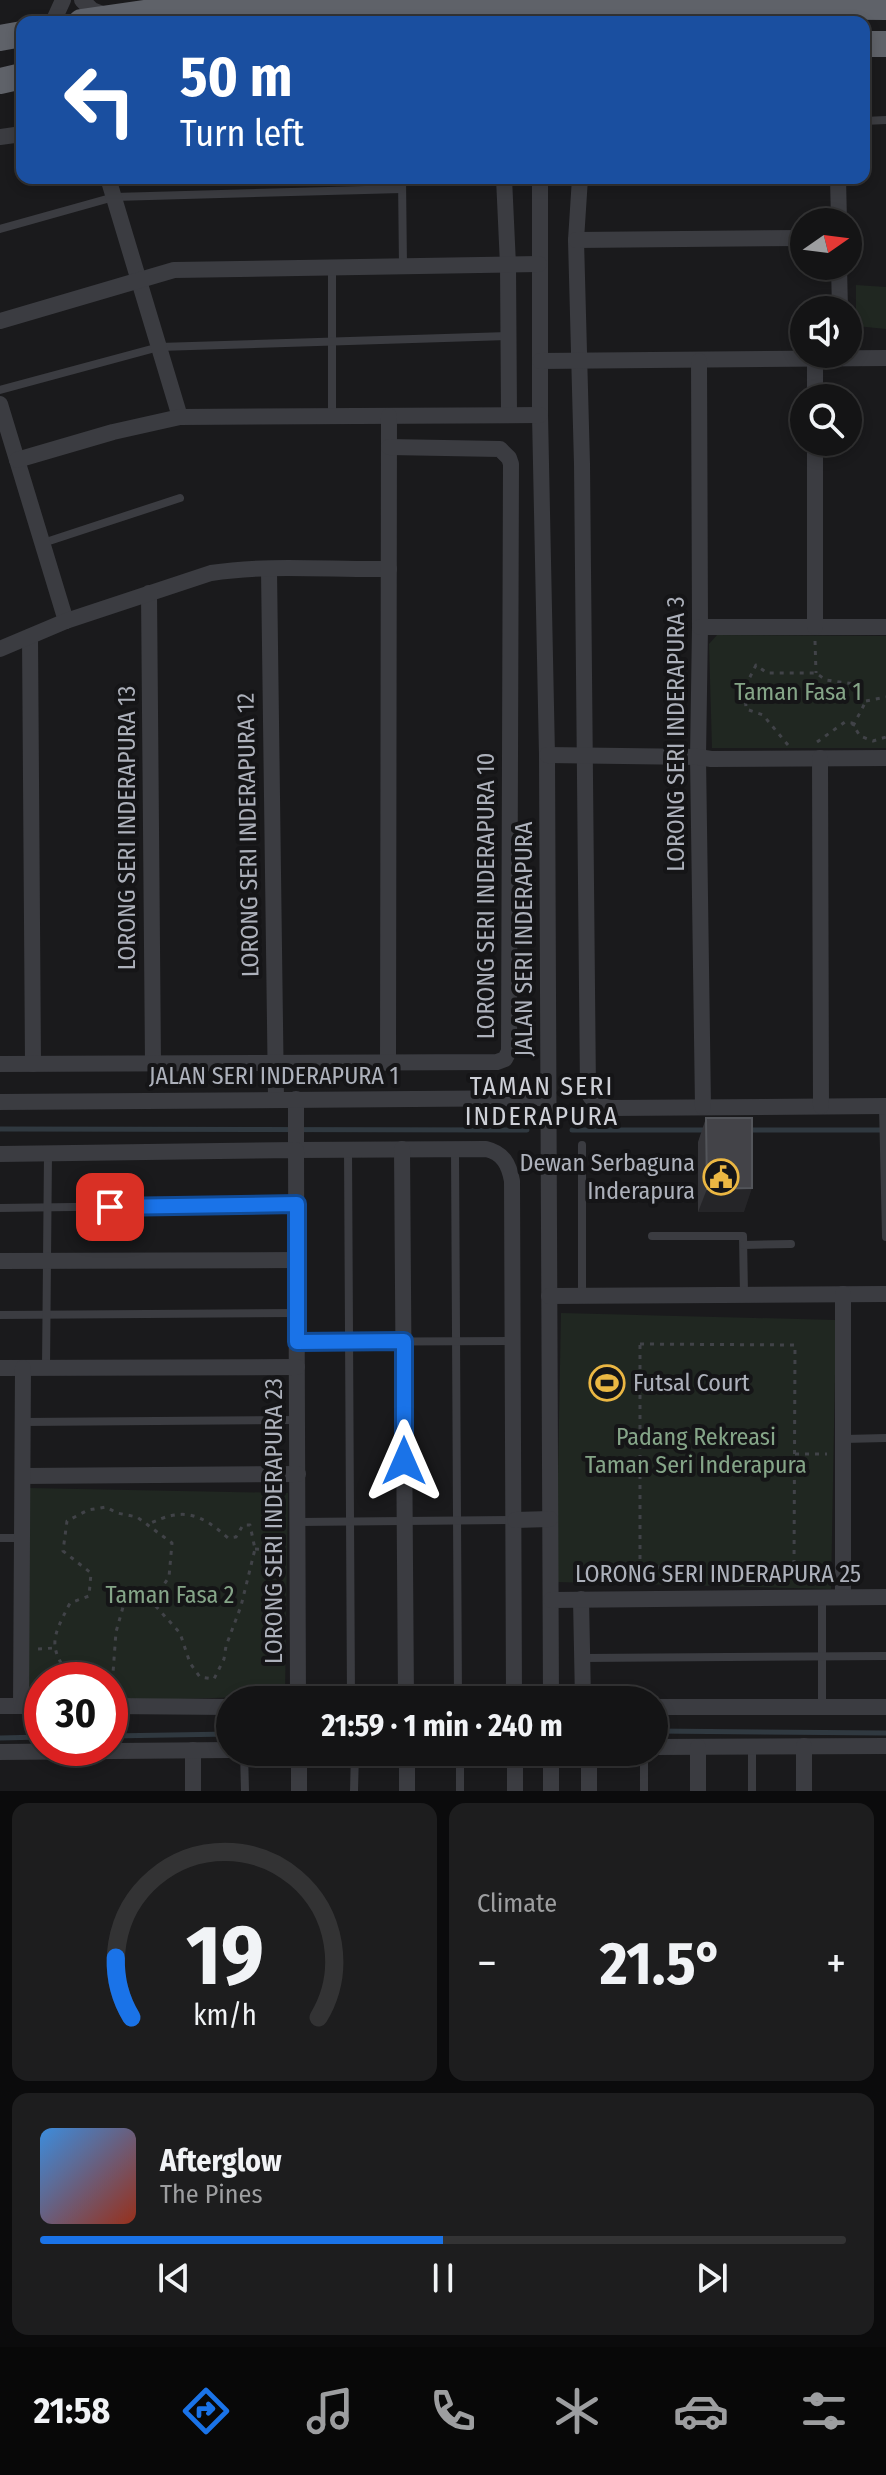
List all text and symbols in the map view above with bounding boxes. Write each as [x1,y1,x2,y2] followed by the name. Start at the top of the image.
[180,44,292,111] text: 50 m
[48,48,152,152] icon: left
[180,112,304,156] text: Turn left
[790,208,862,280] north arrow
[790,208,862,456] map controls
[790,296,862,368] button: sound
[790,384,862,456] button: search
[662,596,690,872] street label: LORONG SERI INDERAPURA 3
[734,678,862,706] park label: Taman Fasa 1
[113,686,141,970] street label: LORONG SERI INDERAPURA 13
[232,693,264,977] street label: LORONG SERI INDERAPURA 12
[472,753,500,1039] street label: LORONG SERI INDERAPURA 10
[510,821,538,1056] street label: JALAN SERI INDERAPURA
[149,1062,399,1090] street label: JALAN SERI INDERAPURA 1
[465,1071,619,1132] district label: TAMAN SERI INDERAPURA
[520,1149,695,1205] place label: Dewan Serbaguna Inderapura
[702,1158,740,1196] public building icon: Dewan Serbaguna Inderapura
[76,1173,144,1241] pin
[88,1185,132,1229] icon: arrive
[588,1364,626,1402] sports icon: Futsal Court
[633,1369,750,1397] place label: Futsal Court
[260,1378,288,1664] street label: LORONG SERI INDERAPURA 23
[362,1419,446,1503] position arrow
[585,1423,807,1479] park label: Padang Rekreasi Taman Seri Inderapura
[575,1560,861,1588] street label: LORONG SERI INDERAPURA 25
[106,1581,234,1609] park label: Taman Fasa 2
[24,1662,128,1766] speed limit sign: 30
[321,1708,563,1744] text: 21:59 · 1 min · 240 m
[477,1888,557,1919] text: Climate
[185,1906,264,2006] text: 19
[600,1928,723,2000] text: 21.5°
[477,1937,497,1990] text: −
[826,1937,846,1990] text: +
[193,1998,256,2033] text: km/h
[160,2143,282,2179] text: Afterglow
[160,2179,263,2210] text: The Pines
[152,2256,196,2300] icon: previous
[421,2256,465,2300] icon: pause
[690,2256,734,2300] icon: next
[178,2383,234,2439] icon: directions
[302,2383,358,2439] icon: music
[425,2383,481,2439] icon: phone
[549,2383,605,2439] icon: climate
[673,2383,729,2439] icon: car
[796,2383,852,2439] icon: filters
[34,2389,110,2433] text: 21:58

